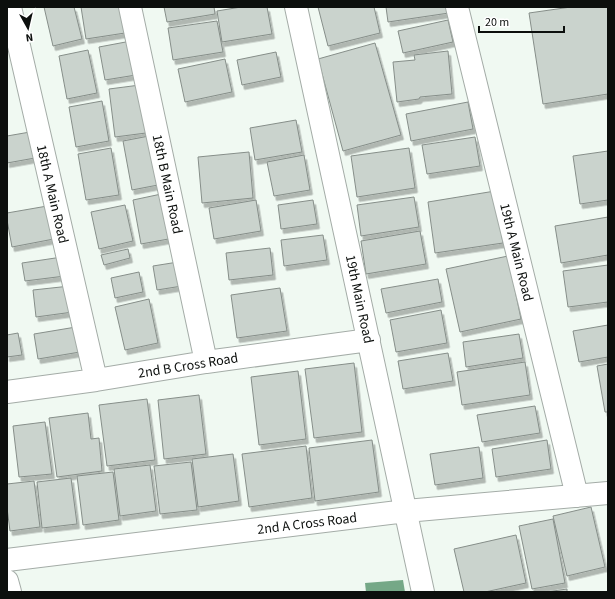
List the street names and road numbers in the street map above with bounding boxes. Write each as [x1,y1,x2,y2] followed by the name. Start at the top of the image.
[147,133,187,236] street label: 18th B Main Road
[31,143,73,246] street label: 18th A Main Road
[494,201,538,303] street label: 19th A Main Road
[340,253,378,345] street label: 19th Main Road
[137,348,240,384] street label: 2nd B Cross Road
[256,508,358,540] street label: 2nd A Cross Road

